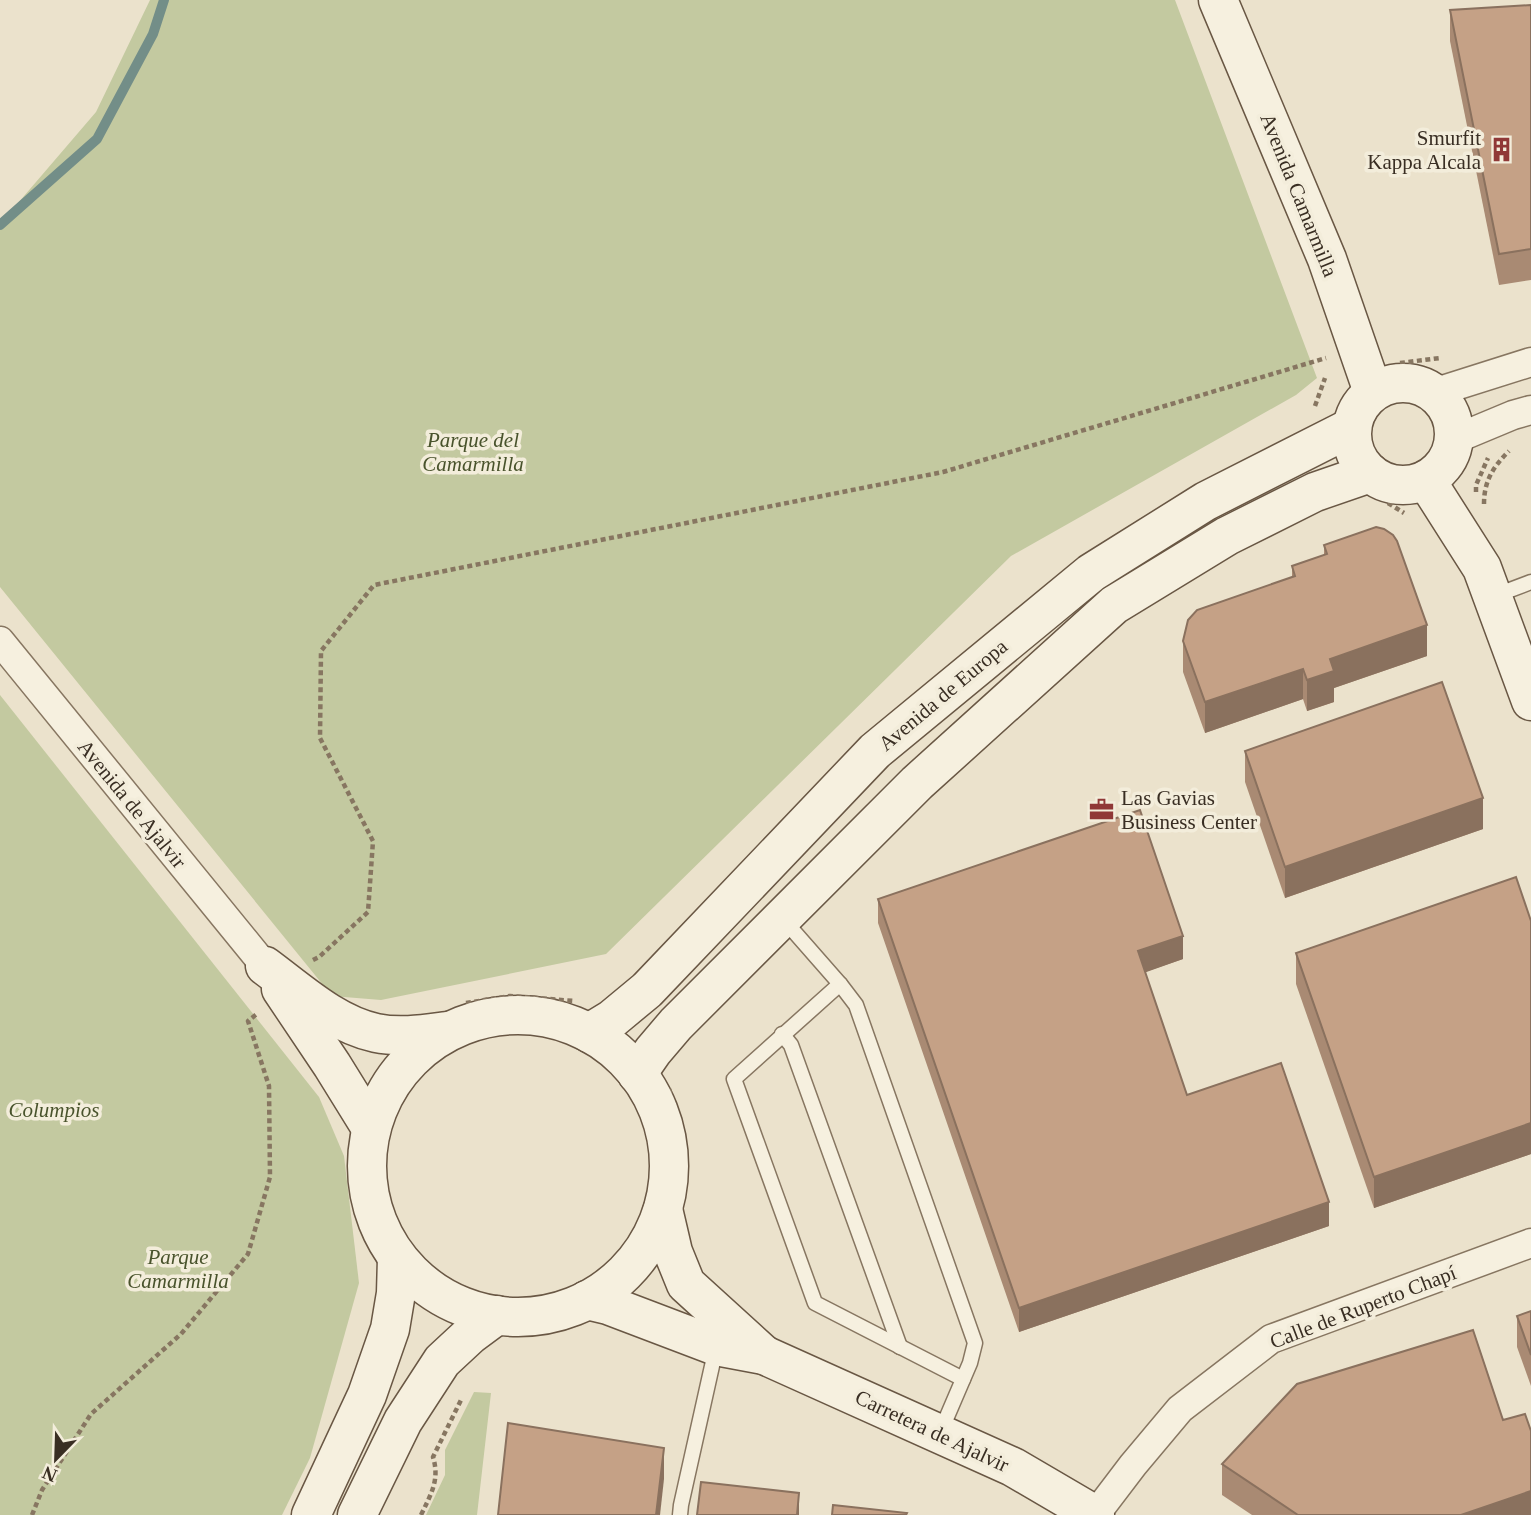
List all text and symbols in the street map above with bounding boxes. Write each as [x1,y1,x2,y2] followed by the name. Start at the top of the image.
[1255,110,1343,281] street label: Avenida Camarmilla
[1367,126,1482,174] place label: Smurfit Kappa Alcala
[1487,136,1515,164] building icon: Smurfit Kappa Alcala
[422,428,524,476] park label: Parque del Camarmilla
[874,634,1013,756] street label: Avenida de Europa
[73,735,191,873] street label: Avenida de Ajalvir
[1121,786,1257,834] place label: Las Gavias Business Center
[1087,796,1115,824] office icon: Las Gavias Business Center
[8,1098,100,1122] park label: Columpios
[127,1245,229,1293] park label: Parque Camarmilla
[1266,1260,1460,1354] street label: Calle de Ruperto Chapí
[851,1385,1013,1477] street label: Carretera de Ajalvir
[21,1424,91,1494] north arrow
[39,1462,60,1487] text: N

